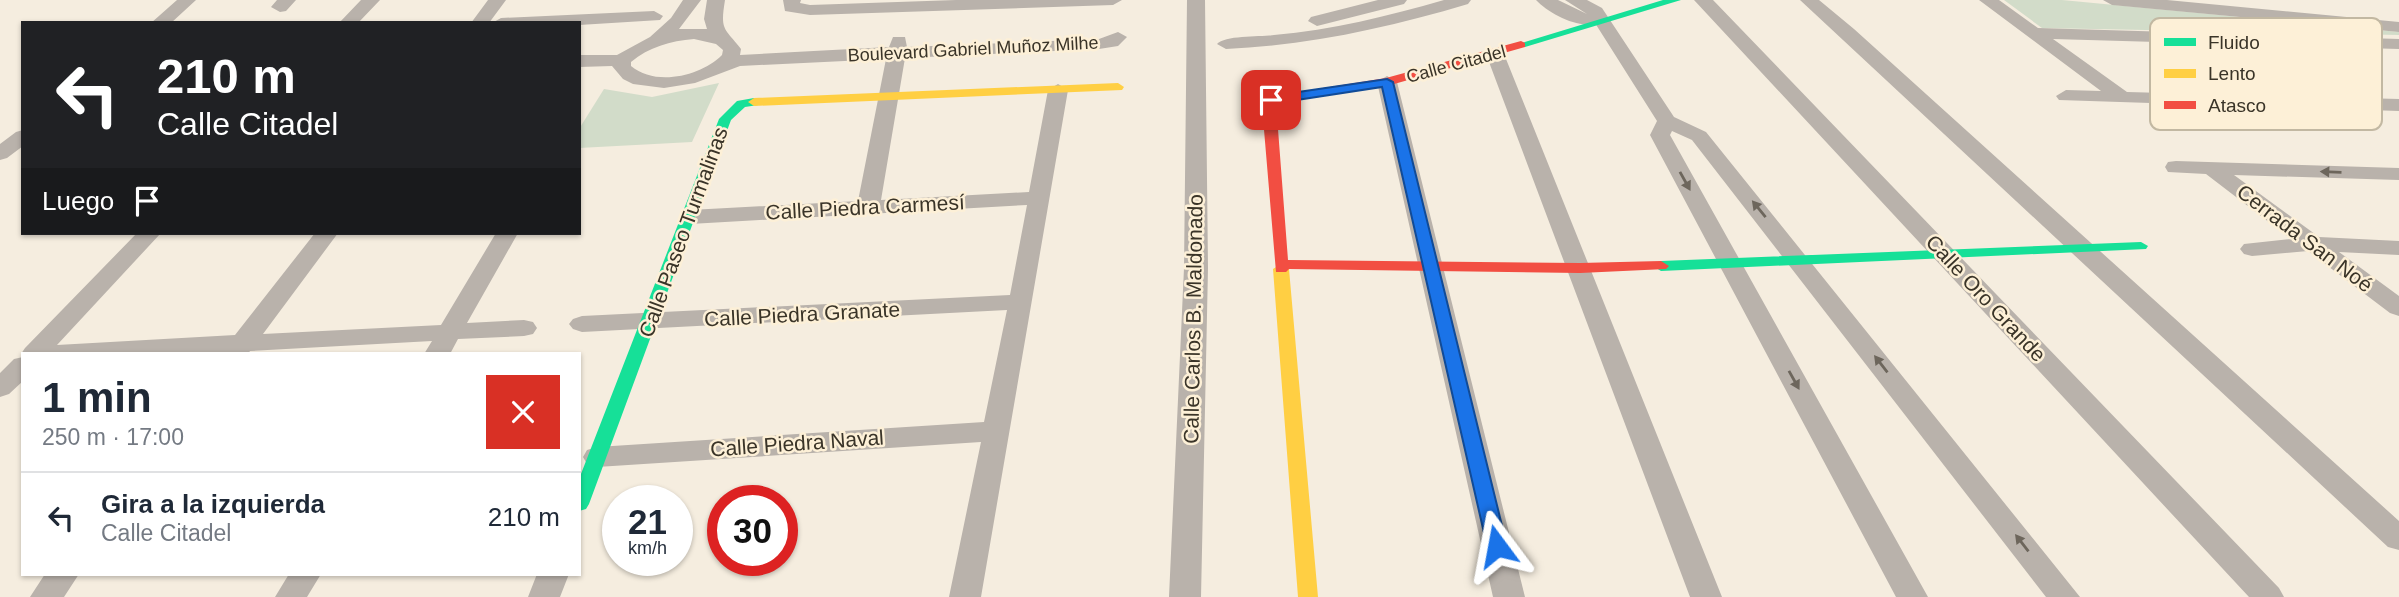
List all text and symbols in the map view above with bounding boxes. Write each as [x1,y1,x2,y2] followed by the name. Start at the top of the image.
[2150,18,2382,130] legend
[847,32,1099,66] street label: Boulevard Gabriel Muñoz Milhe
[2208,32,2260,53] text: Fluido
[1404,41,1508,87] street label: Calle Citadel
[42,49,133,140] icon: left
[157,49,296,103] text: 210 m
[2208,63,2256,84] text: Lento
[1241,70,1301,130] pin
[1252,81,1290,119] icon: arrive
[2208,95,2266,116] text: Atasco
[157,106,338,142] text: Calle Citadel
[634,124,732,340] street label: Calle Paseo Turmalinas
[2320,166,2342,177] one-way arrow
[1679,171,1691,191] one-way arrow
[2233,180,2377,296] street label: Cerrada San Noé
[128,182,166,220] icon: arrive
[42,186,114,216] text: Luego
[765,190,965,224] street label: Calle Piedra Carmesí
[1179,194,1207,444] street label: Calle Carlos B. Maldonado
[1751,201,1766,219] one-way arrow
[1921,230,2051,366] street label: Calle Oro Grande
[703,297,901,331] street label: Calle Piedra Granate
[1875,355,1889,373] one-way arrow
[1788,371,1800,390] one-way arrow
[42,374,152,421] text: 1 min
[486,375,560,449] button: close
[42,424,184,450] text: 250 m · 17:00
[709,425,885,461] street label: Calle Piedra Naval
[707,485,798,576] speed limit sign: 30
[101,489,325,519] text: Gira a la izquierda
[42,499,80,537] icon: left
[488,502,560,532] text: 210 m
[628,502,667,541] text: 21
[1460,509,1534,583] position arrow
[101,520,231,546] text: Calle Citadel
[2014,535,2029,553] one-way arrow
[628,538,667,558] text: km/h

